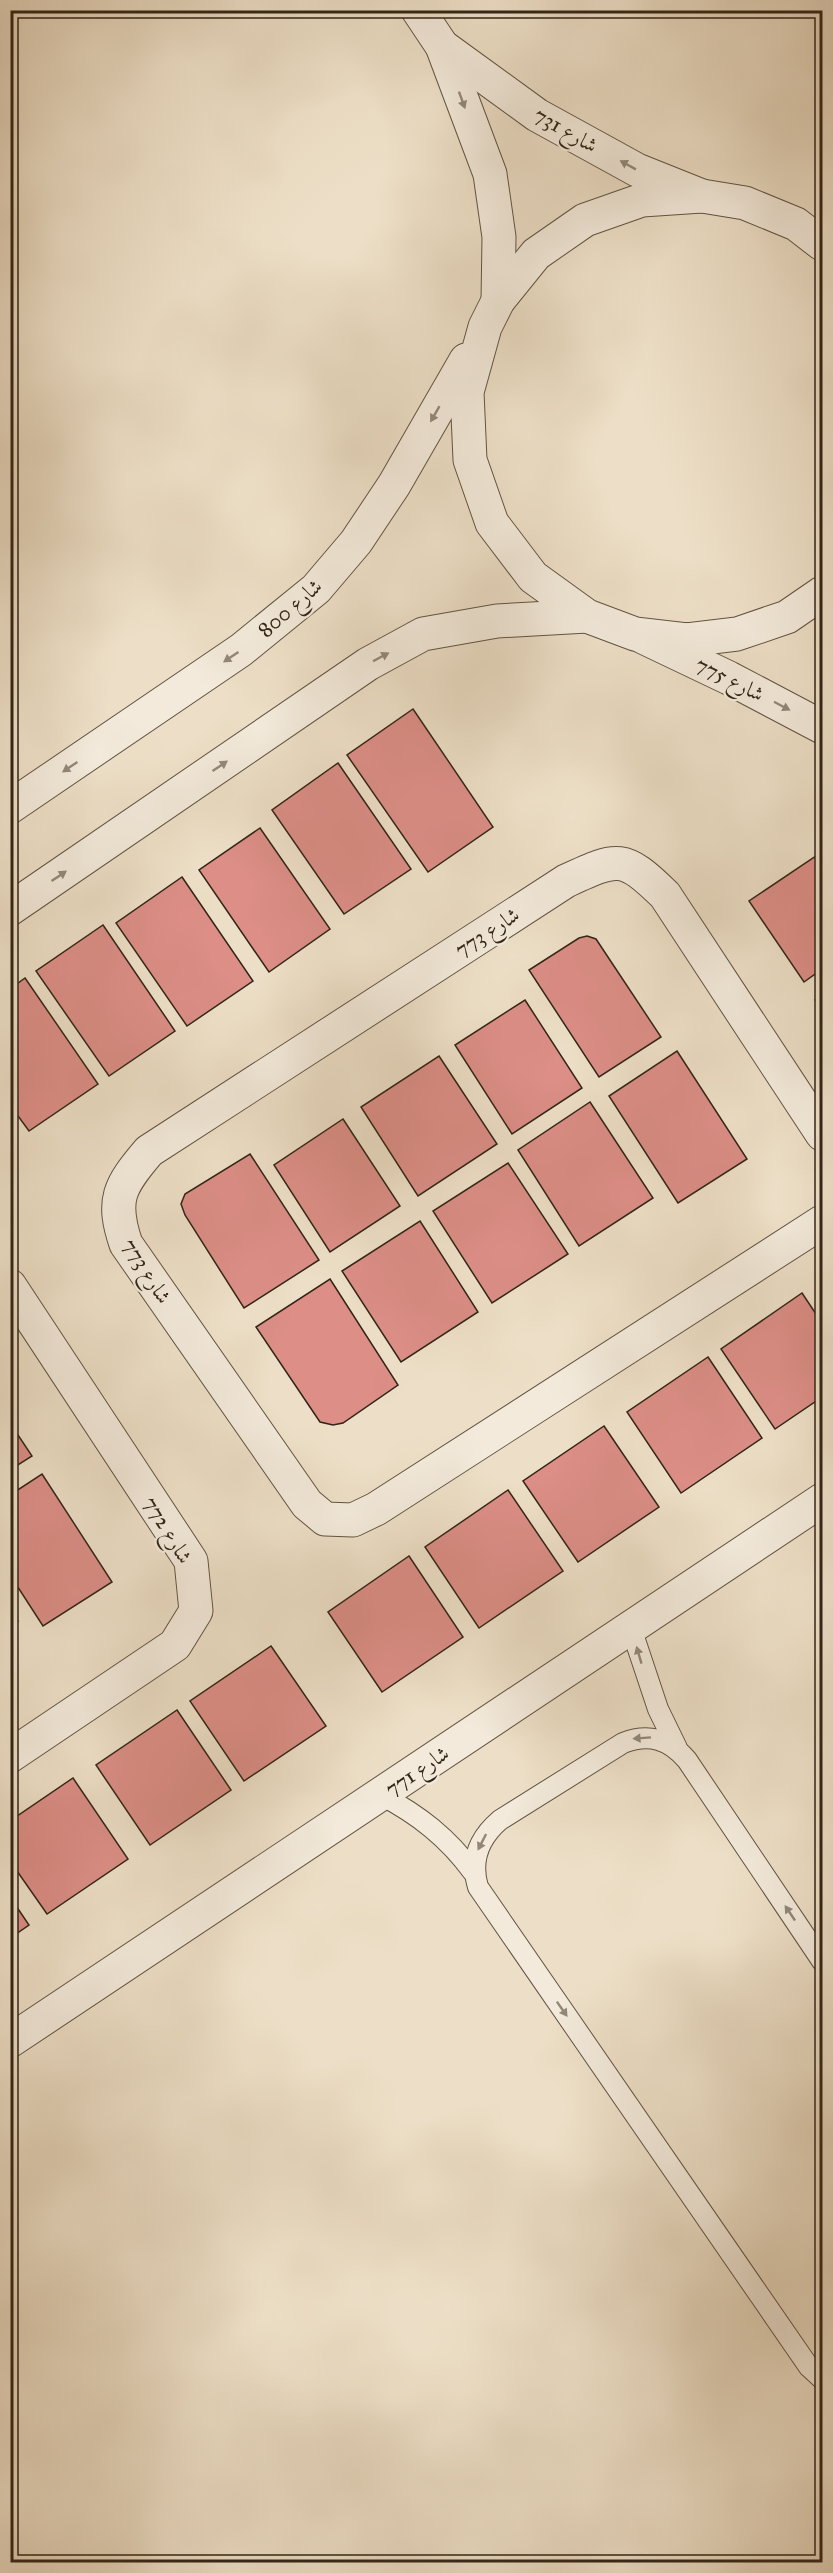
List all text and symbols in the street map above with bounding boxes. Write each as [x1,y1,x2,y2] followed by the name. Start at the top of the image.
[458,92,468,110] one-way arrow
[527,102,602,163] street label: شارع 731
[620,160,637,170] one-way arrow
[429,406,440,422] one-way arrow
[253,573,331,647] street label: شارع 800
[223,651,239,662] one-way arrow
[689,651,769,712] street label: شارع 775
[373,652,390,662] one-way arrow
[774,701,791,711] one-way arrow
[211,760,227,772] one-way arrow
[62,761,78,773] one-way arrow
[50,870,66,882] one-way arrow
[450,902,527,967] street label: شارع 773
[113,1234,177,1311] street label: شارع 773
[134,1492,198,1571] street label: شارع 772
[634,1646,643,1664] one-way arrow
[632,1734,651,1743] one-way arrow
[380,1740,457,1806] street label: شارع 771
[477,1834,486,1851] one-way arrow
[784,1905,796,1921] one-way arrow
[556,2000,568,2016] one-way arrow

